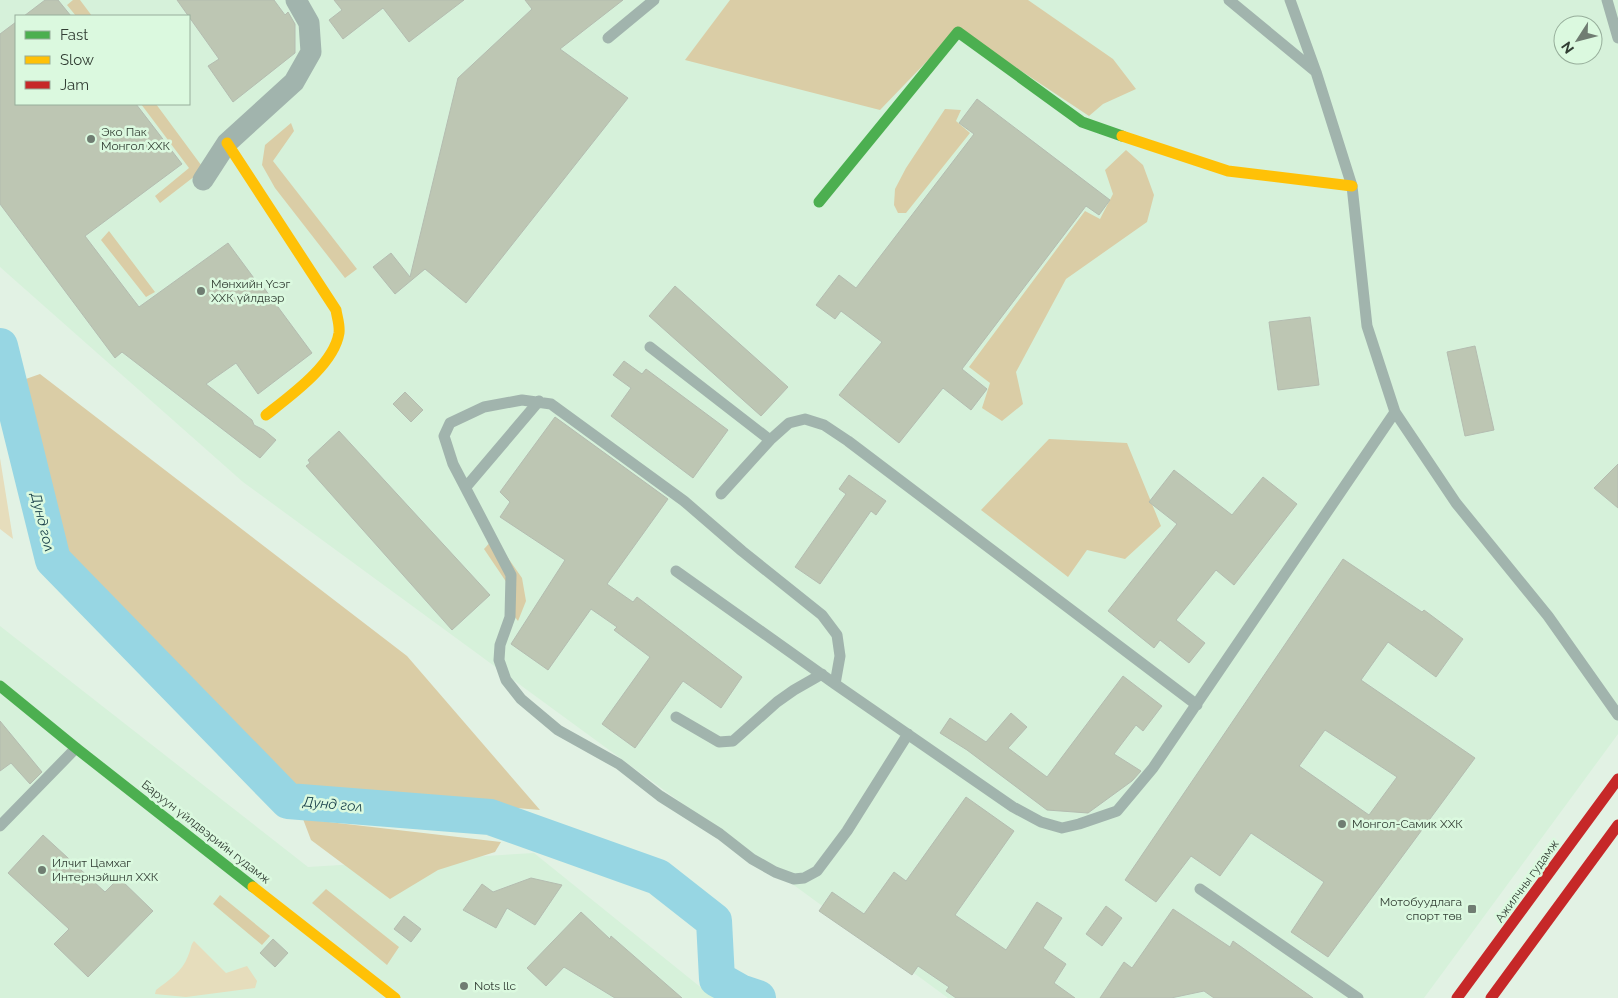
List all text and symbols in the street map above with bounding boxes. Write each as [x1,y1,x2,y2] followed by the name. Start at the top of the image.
[15,15,190,105] legend
[1553,15,1603,65] north arrow
[60,26,88,44] text: Fast
[1558,39,1577,57] text: N
[60,51,94,69] text: Slow
[60,76,89,94] text: Jam
[101,125,171,153] place label: Эко Пак Монгол ХХК
[85,133,97,145] marker: Эко Пак Монгол ХХК
[211,277,290,305] place label: Мөнхийн Үсэг ХХК үйлдвэр
[195,285,207,297] marker: Мөнхийн Үсэг ХХК үйлдвэр
[28,490,58,553] water label: Дунд гол
[139,777,274,887] street label: Баруун үйлдвэрийн гудамж
[301,793,364,815] water label: Дунд гол
[1352,817,1463,831] place label: Монгол-Самик ХХК
[1336,818,1348,830] marker: Монгол-Самик ХХК
[1492,837,1562,925] street label: Ажилчны гудамж
[52,856,159,884] place label: Илчит Цамхаг Интернэйшнл ХХК
[36,864,48,876] marker: Илчит Цамхаг Интернэйшнл ХХК
[1380,895,1462,923] place label: Мотобуудлага спорт төв
[1466,903,1478,915] marker: Мотобуудлага спорт төв
[474,979,517,993] place label: Nots llc
[458,980,470,992] marker: Nots llc

